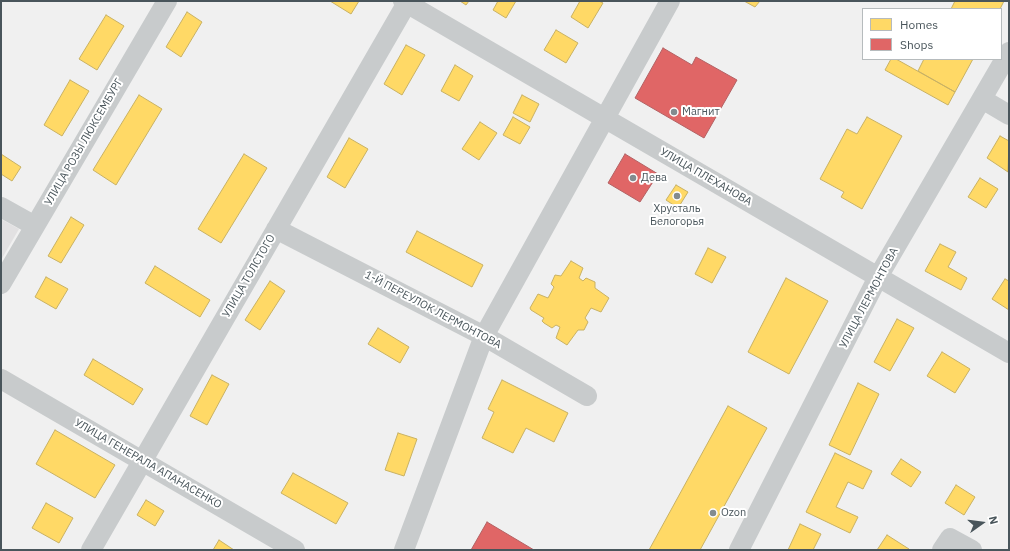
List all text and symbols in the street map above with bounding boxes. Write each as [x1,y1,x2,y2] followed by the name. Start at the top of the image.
[862,8,1002,60] legend
[900,17,938,32] text: Homes
[900,37,933,52] text: Shops
[42,76,126,208] street label: УЛИЦА РОЗЫ ЛЮКСЕМБУРГ
[682,105,720,119] place label: Магнит
[669,107,679,117] marker: Магнит
[658,145,754,209] street label: УЛИЦА ПЛЕХАНОВА
[641,171,667,185] place label: Дева
[628,173,638,183] marker: Дева
[672,191,682,201] marker: Хрусталь Белогорья
[650,202,704,228] place label: Хрусталь Белогорья
[220,232,278,320] street label: УЛИЦА ТОЛСТОГО
[837,245,901,351] street label: УЛИЦА ЛЕРМОНТОВА
[362,268,504,352] street label: 1-Й ПЕРЕУЛОК ЛЕРМОНТОВА
[72,416,224,512] street label: УЛИЦА ГЕНЕРАЛА АПАНАСЕНКО
[962,503,1002,543] north arrow
[721,506,746,520] place label: Ozon
[708,508,718,518] marker: Ozon
[986,515,1001,526] text: N

